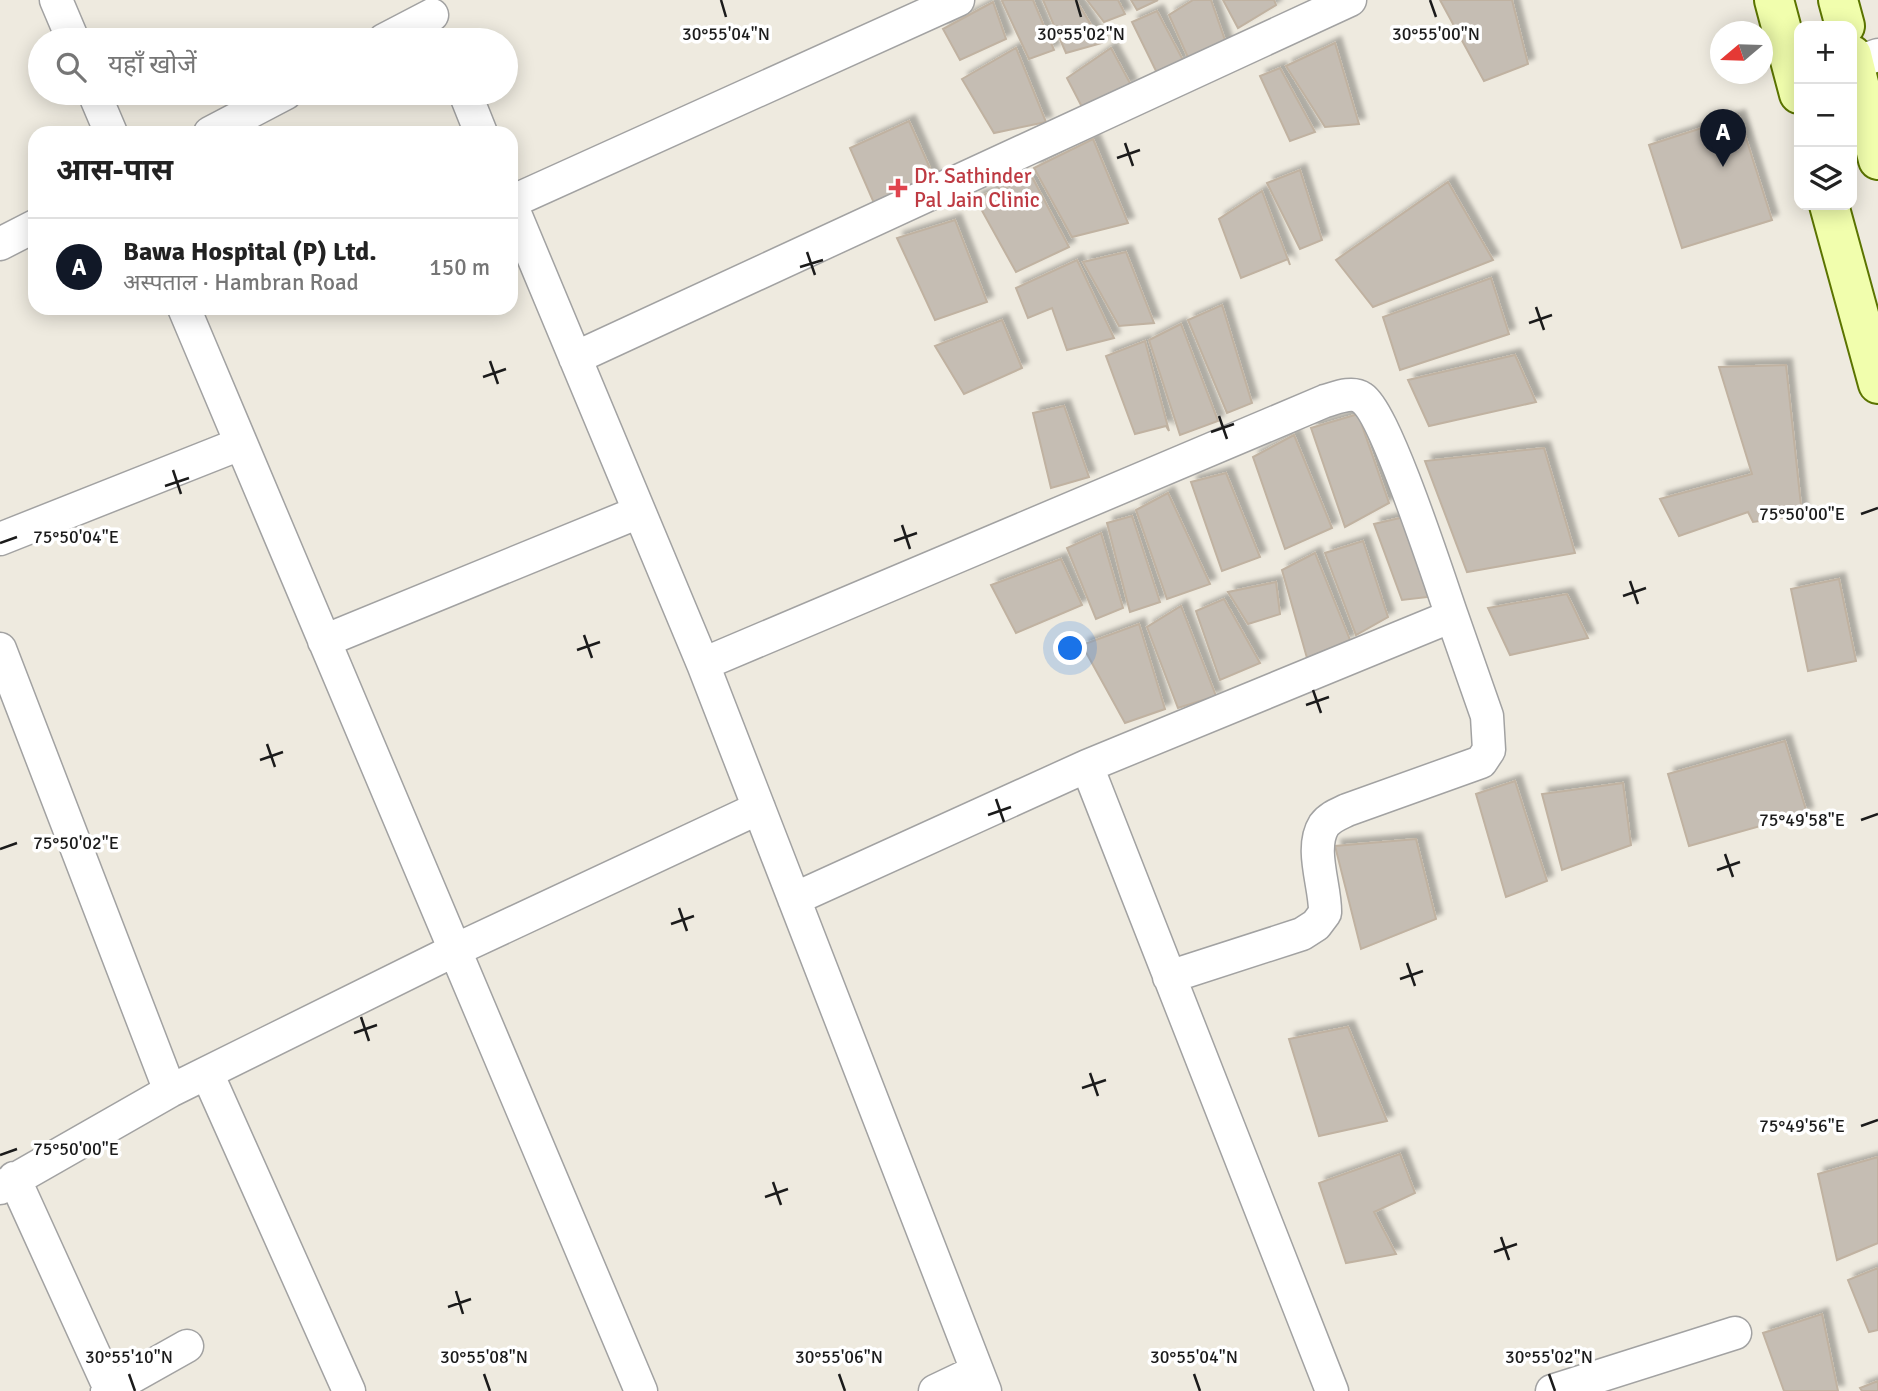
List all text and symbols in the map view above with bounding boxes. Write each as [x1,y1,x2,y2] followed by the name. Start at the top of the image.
[1710,21,1773,84] north arrow
[1794,21,1857,210] map controls
[1794,21,1857,84] button: +
[682,23,770,45] text: 30°55'04"N
[1037,23,1125,45] text: 30°55'02"N
[1392,23,1480,45] text: 30°55'00"N
[28,28,518,105] search box
[52,48,90,86] icon: search
[108,49,197,81] text: यहाँ खोजें
[1794,84,1857,147] button: −
[1700,109,1746,167] pin: A
[1794,147,1857,210] button: layers
[56,152,173,189] text: आस-पास
[914,163,1040,213] place label: Dr. Sathinder Pal Jain Clinic
[888,178,908,198] marker: Dr. Sathinder Pal Jain Clinic
[123,236,377,268] text: Bawa Hospital (P) Ltd.
[72,253,86,282] text: A
[429,253,490,282] text: 150 m
[123,268,359,297] text: अस्पताल · Hambran Road
[1759,503,1845,525] text: 75°50'00"E
[33,526,119,548] text: 75°50'04"E
[1053,631,1087,665] your location
[1759,809,1845,831] text: 75°49'58"E
[33,832,119,854] text: 75°50'02"E
[1759,1115,1845,1137] text: 75°49'56"E
[33,1138,119,1160] text: 75°50'00"E
[85,1346,173,1368] text: 30°55'10"N
[440,1346,528,1368] text: 30°55'08"N
[795,1346,883,1368] text: 30°55'06"N
[1150,1346,1238,1368] text: 30°55'04"N
[1505,1346,1593,1368] text: 30°55'02"N

